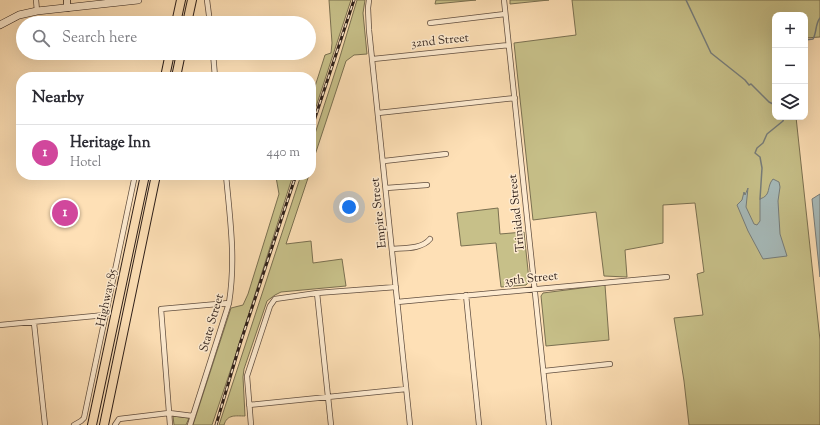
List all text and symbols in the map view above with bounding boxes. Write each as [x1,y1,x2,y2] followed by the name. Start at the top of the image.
[772,12,808,120] map controls
[772,12,808,48] button: +
[16,16,316,60] search box
[30,27,52,49] icon: search
[62,28,137,49] text: Search here
[410,29,470,53] street label: 32nd Street
[772,48,808,84] button: −
[772,84,808,120] button: layers
[32,86,84,110] text: Nearby
[70,133,151,154] text: Heritage Inn
[43,144,47,162] text: 1
[267,144,300,162] text: 440 m
[70,154,101,172] text: Hotel
[504,173,530,253] street label: Trinidad Street
[366,177,392,249] street label: Empire Street
[339,197,359,217] your location
[52,198,78,228] pin: 1
[92,267,122,329] street label: Highway 85
[503,267,559,291] street label: 35th Street
[195,292,229,354] street label: State Street

